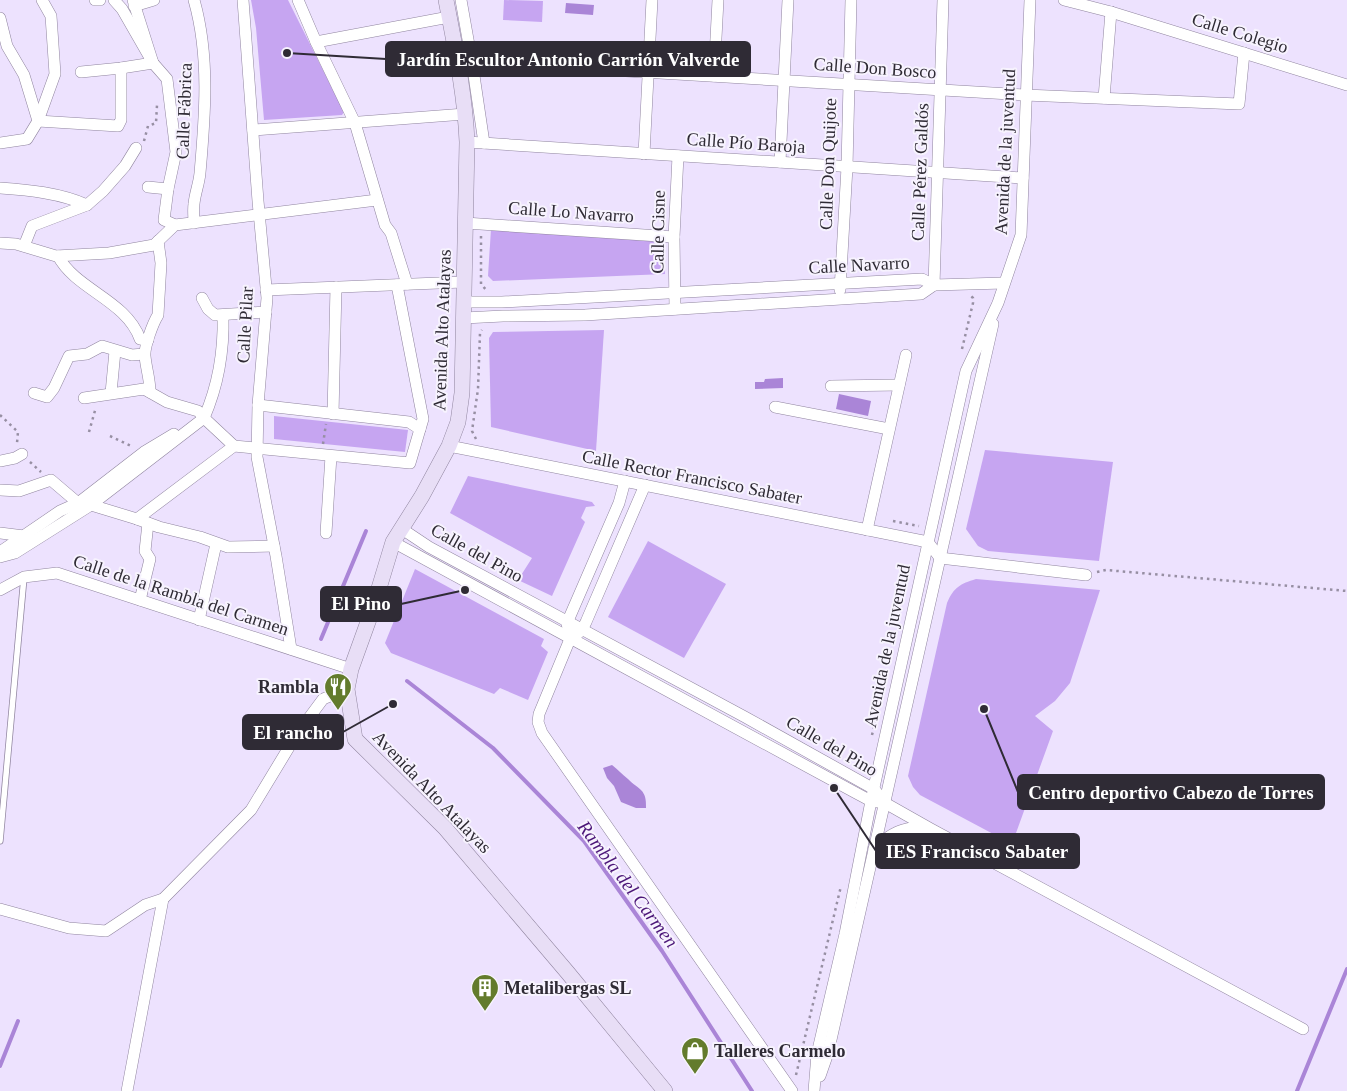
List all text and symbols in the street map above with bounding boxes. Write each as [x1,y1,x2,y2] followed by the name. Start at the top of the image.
[1190,9,1290,57] street label: Calle Colegio
[386,42,750,76] callout: Jardín Escultor Antonio Carrión Valverde
[397,49,739,70] text: Jardín Escultor Antonio Carrión Valverde
[813,54,937,82] street label: Calle Don Bosco
[172,62,196,160] street label: Calle Fábrica
[991,69,1019,235] street label: Avenida de la juventud
[816,98,840,230] street label: Calle Don Quijote
[908,103,932,241] street label: Calle Pérez Galdós
[686,129,806,157] street label: Calle Pío Baroja
[647,190,669,274] street label: Calle Cisne
[507,198,635,226] street label: Calle Lo Navarro
[429,249,455,411] street label: Avenida Alto Atalayas
[808,252,910,278] street label: Calle Navarro
[233,286,257,364] street label: Calle Pilar
[580,446,804,508] street label: Calle Rector Francisco Sabater
[428,520,526,586] street label: Calle del Pino
[71,551,291,639] street label: Calle de la Rambla del Carmen
[860,563,914,729] street label: Avenida de la juventud
[321,587,401,621] callout: El Pino
[331,593,391,614] text: El Pino
[323,672,353,711] restaurant icon: Rambla
[258,677,319,697] place label: Rambla
[783,712,881,780] street label: Calle del Pino
[243,715,343,749] callout: El rancho
[253,722,333,743] text: El rancho
[369,727,495,857] street label: Avenida Alto Atalayas
[1018,775,1324,809] callout: Centro deportivo Cabezo de Torres
[1028,782,1314,803] text: Centro deportivo Cabezo de Torres
[573,816,682,951] water label: Rambla del Carmen
[876,834,1079,868] callout: IES Francisco Sabater
[886,841,1069,862] text: IES Francisco Sabater
[470,973,500,1012] building icon: Metalibergas SL
[504,978,632,998] place label: Metalibergas SL
[680,1036,710,1075] shop icon: Talleres Carmelo
[714,1041,845,1061] place label: Talleres Carmelo

